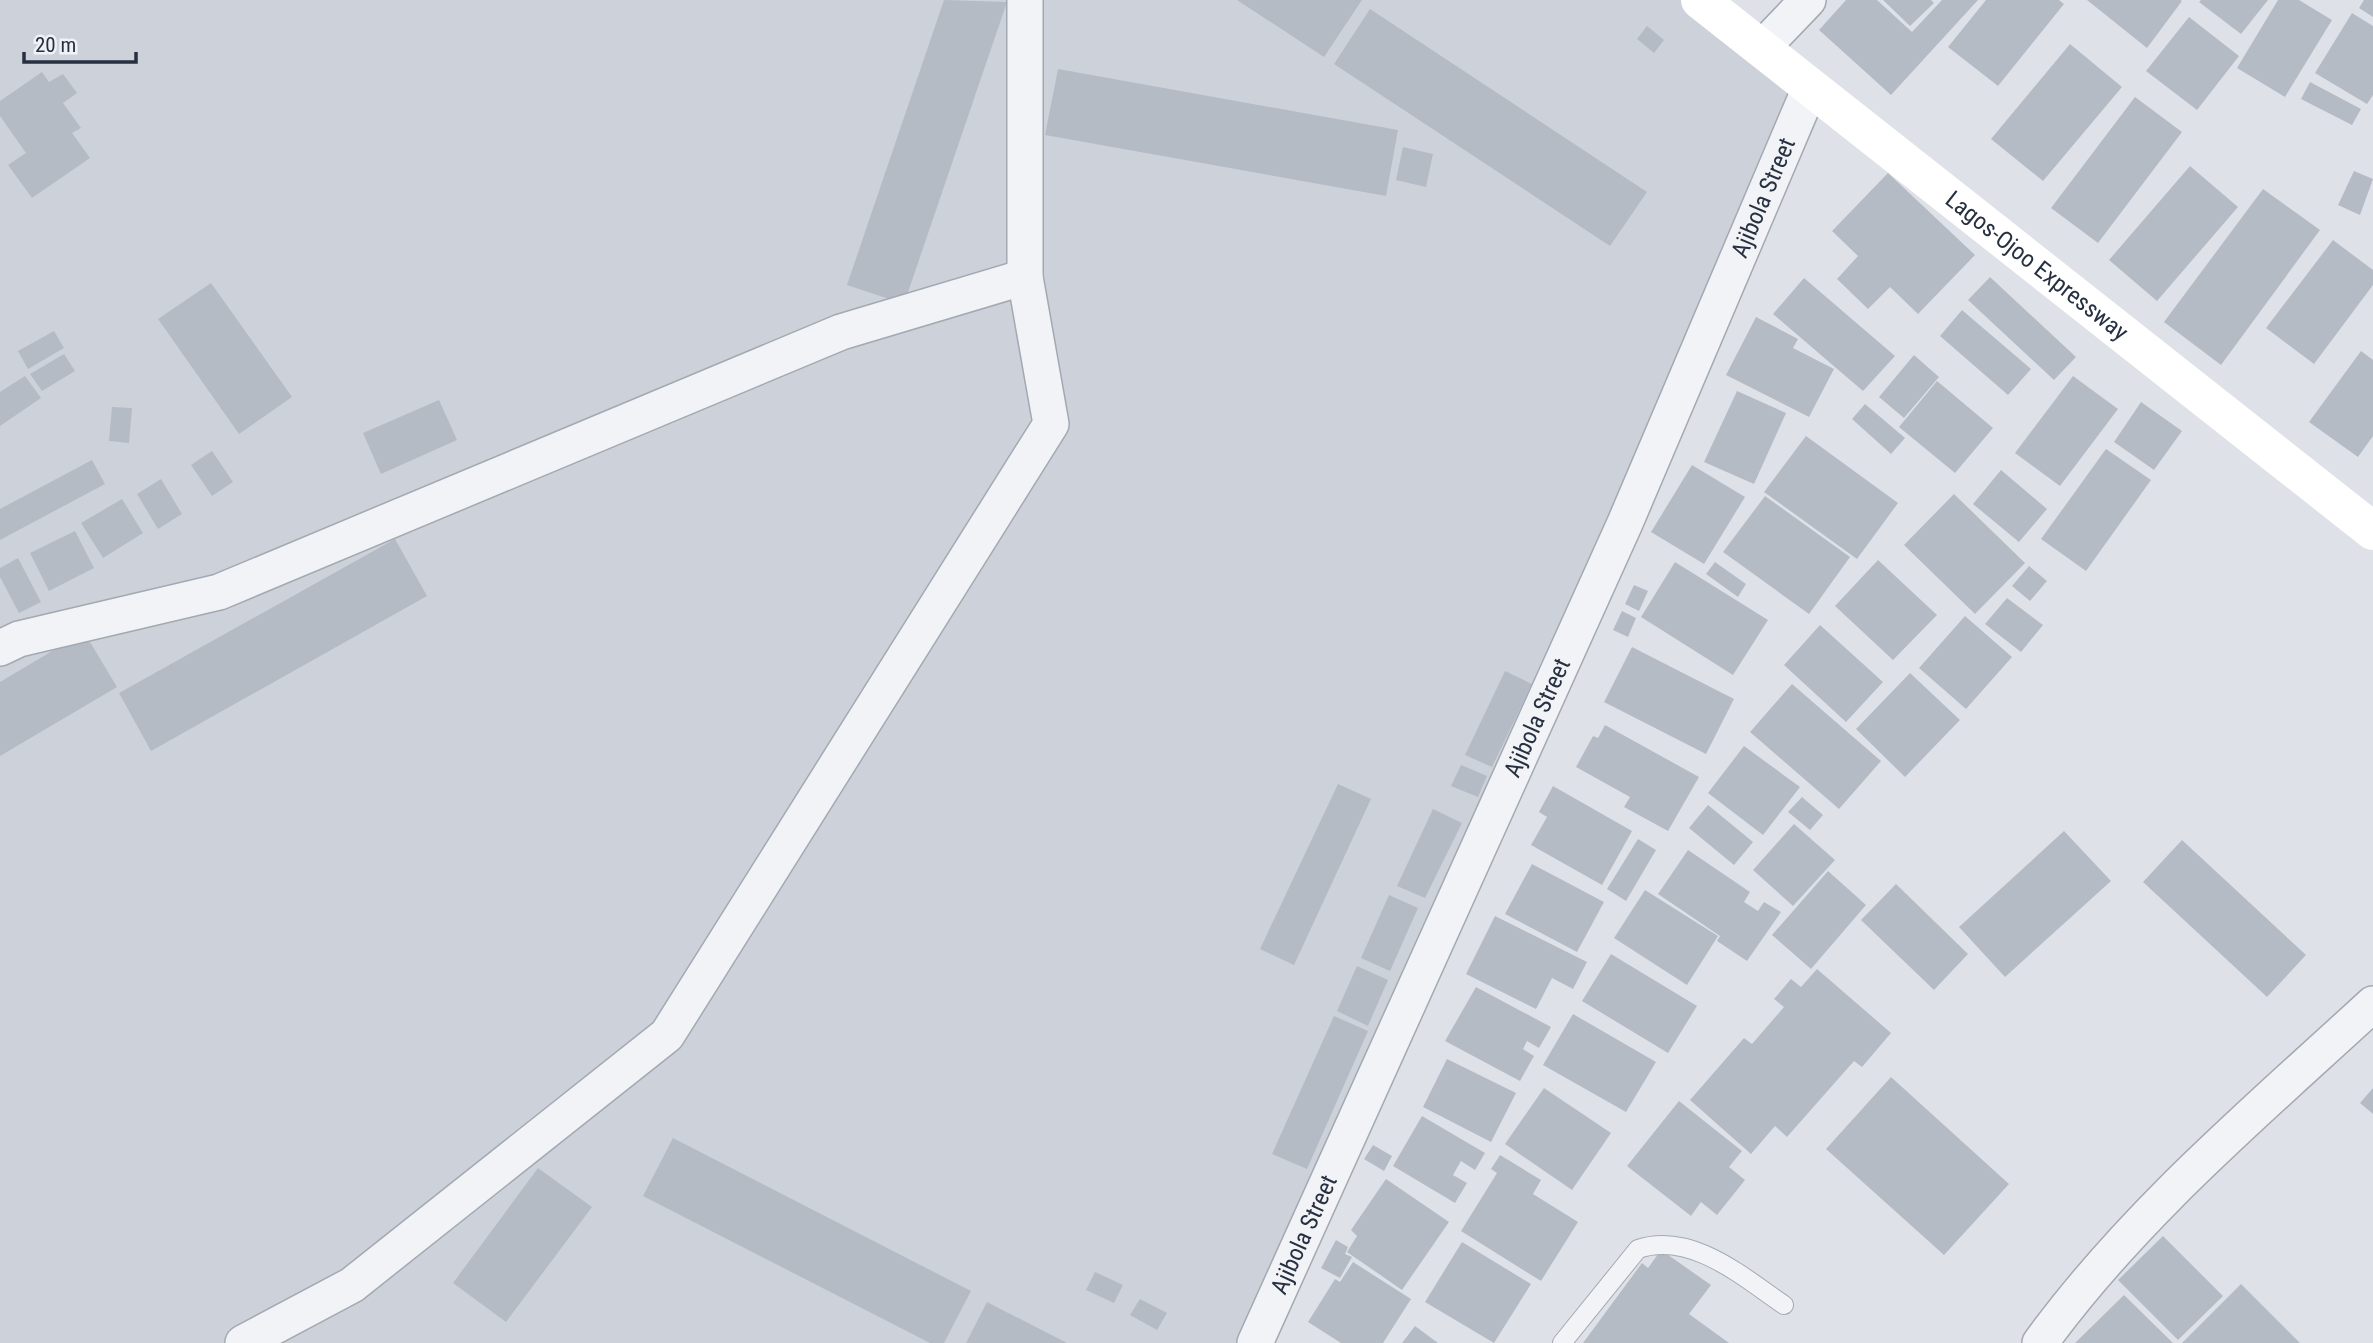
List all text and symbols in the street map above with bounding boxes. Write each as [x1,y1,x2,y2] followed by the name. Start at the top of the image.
[24,21,136,65] scale bar
[35,33,76,57] text: 20 m
[1725,134,1801,262] street label: Ajibola Street
[1940,185,2134,346] street label: Lagos-Ojoo Expressway
[1498,654,1576,782] street label: Ajibola Street
[1265,1171,1343,1298] street label: Ajibola Street

